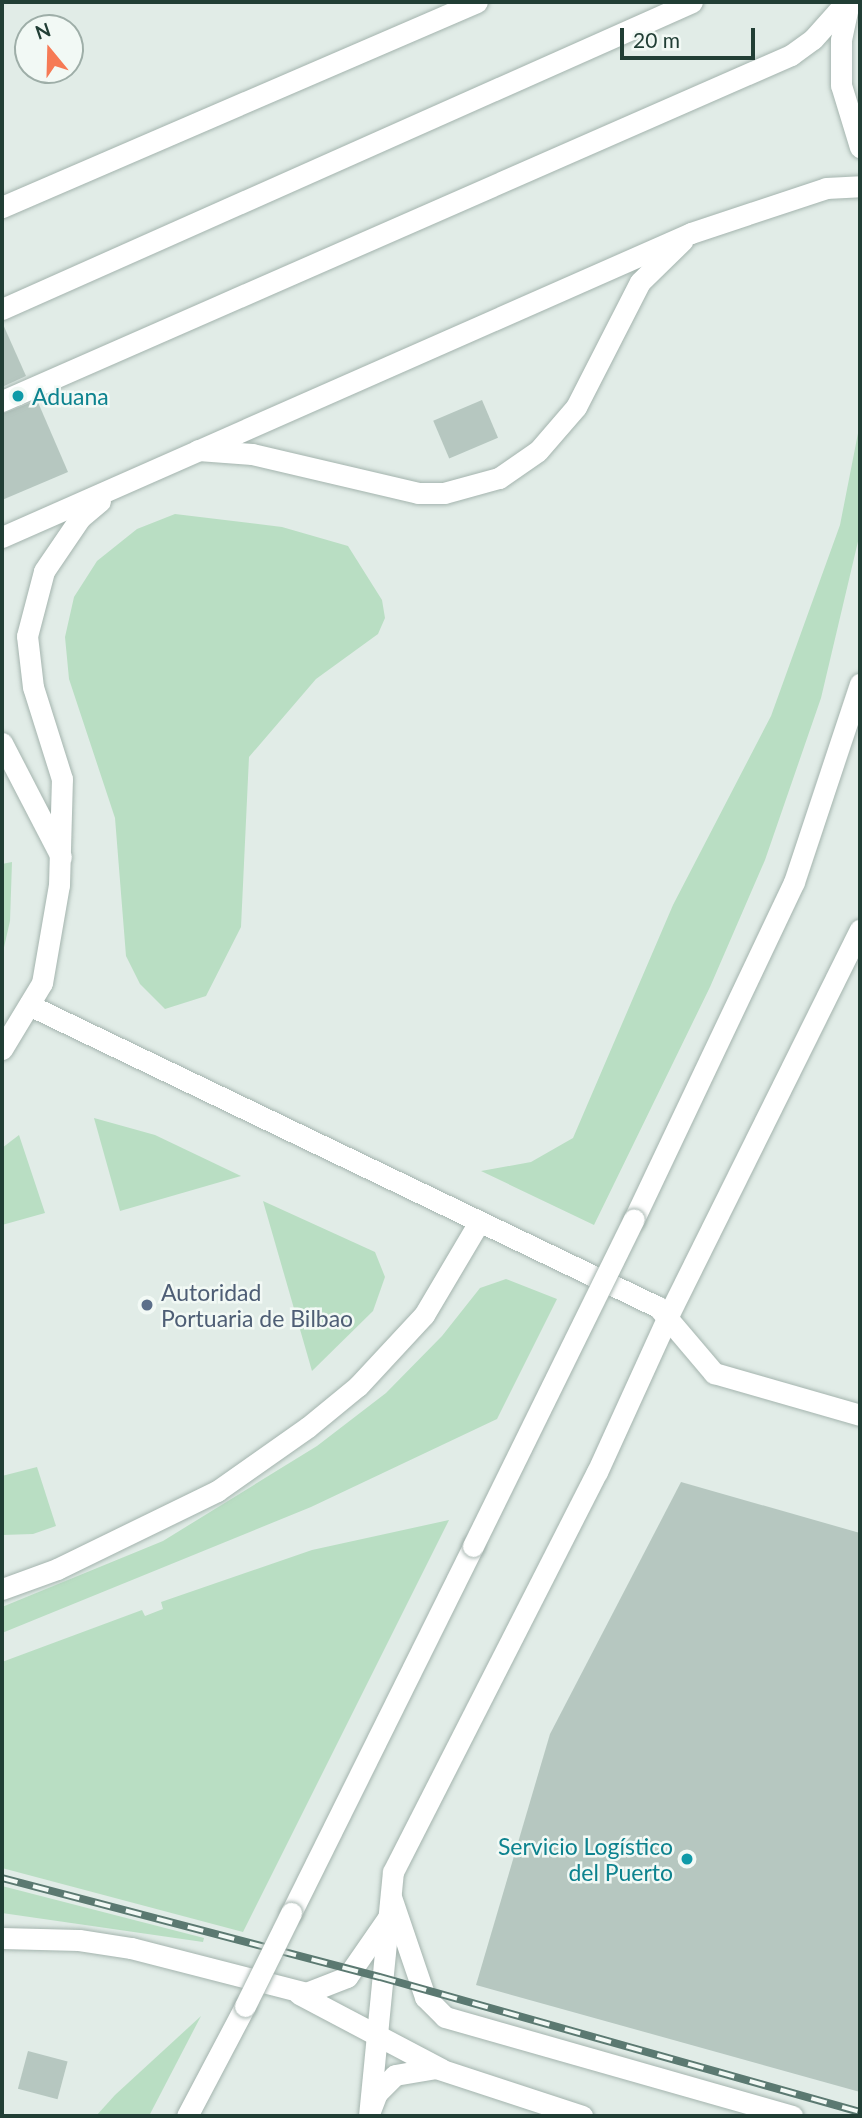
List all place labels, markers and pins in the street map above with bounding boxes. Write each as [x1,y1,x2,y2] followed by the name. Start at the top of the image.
[32,382,109,410] place label: Aduana
[10,388,26,404] marker: Aduana
[161,1278,353,1332] place label: Autoridad Portuaria de Bilbao
[139,1297,155,1313] marker: Autoridad Portuaria de Bilbao
[498,1832,673,1886] place label: Servicio Logístico del Puerto
[679,1851,695,1867] marker: Servicio Logístico del Puerto

